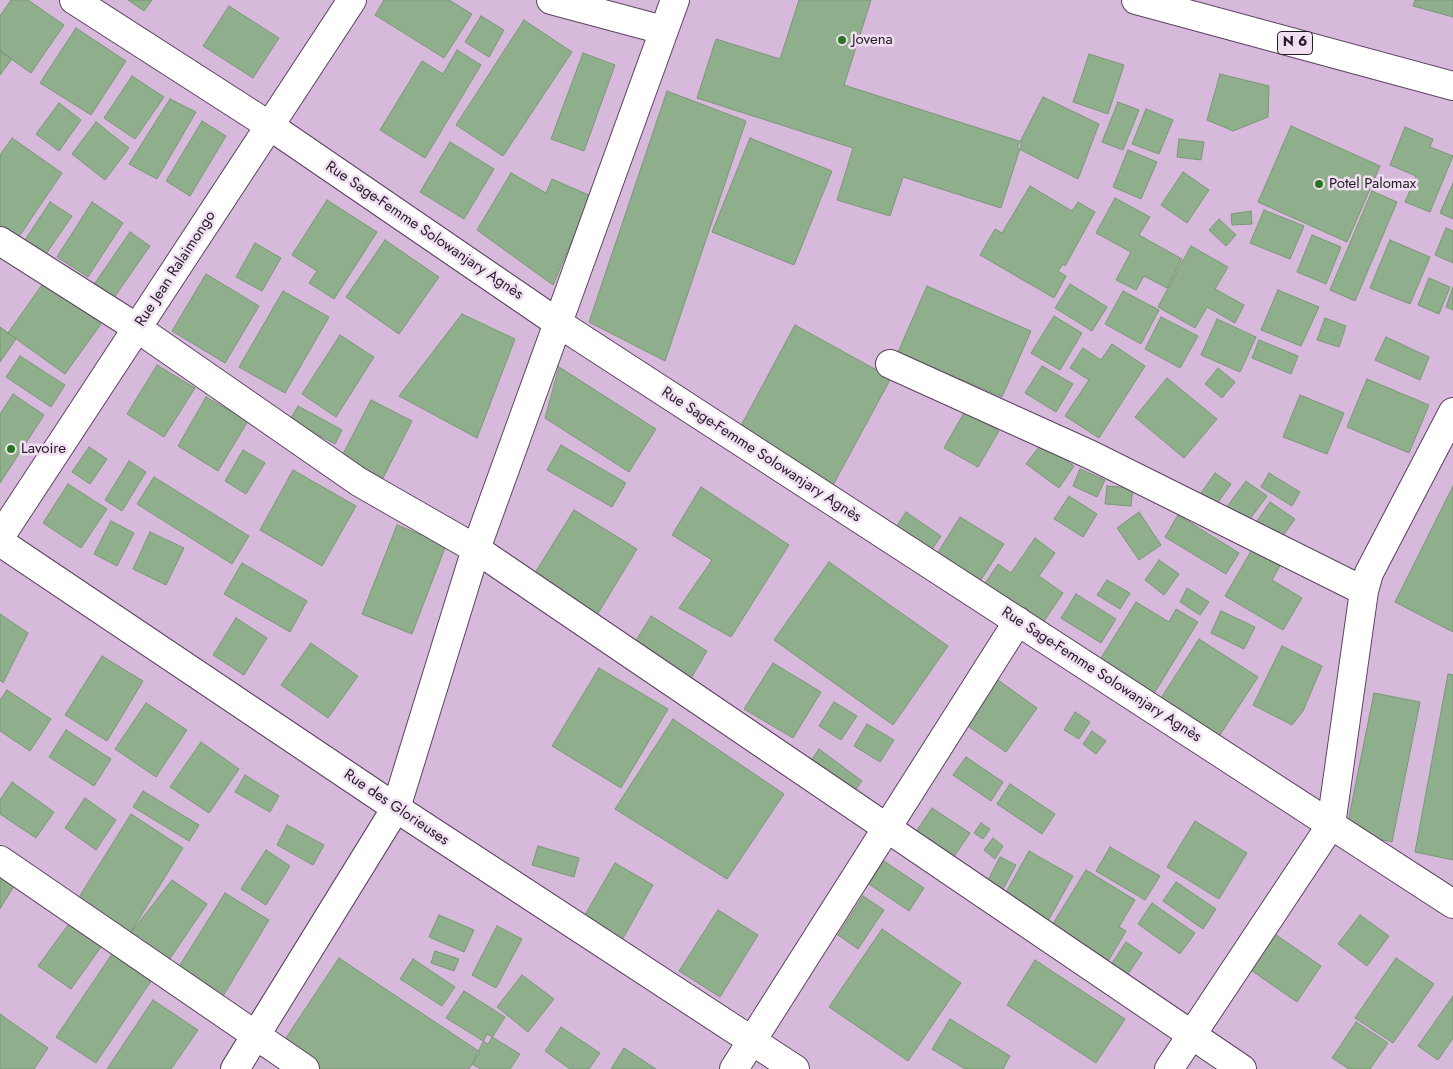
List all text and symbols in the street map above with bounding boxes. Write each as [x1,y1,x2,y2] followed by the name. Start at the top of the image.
[852,31,893,49] place label: Jovena
[1278,32,1312,54] road number: N 6
[836,34,848,46] marker: Jovena
[322,158,526,304] street label: Rue Sage-Femme Solowanjary Agnès
[1329,175,1416,193] place label: Potel Palomax
[1313,178,1325,190] marker: Potel Palomax
[132,208,220,330] street label: Rue Jean Ralaimongo
[658,384,864,526] street label: Rue Sage-Femme Solowanjary Agnès
[21,440,66,458] place label: Lavoire
[5,443,17,455] marker: Lavoire
[998,604,1204,746] street label: Rue Sage-Femme Solowanjary Agnès
[340,766,452,850] street label: Rue des Glorieuses

